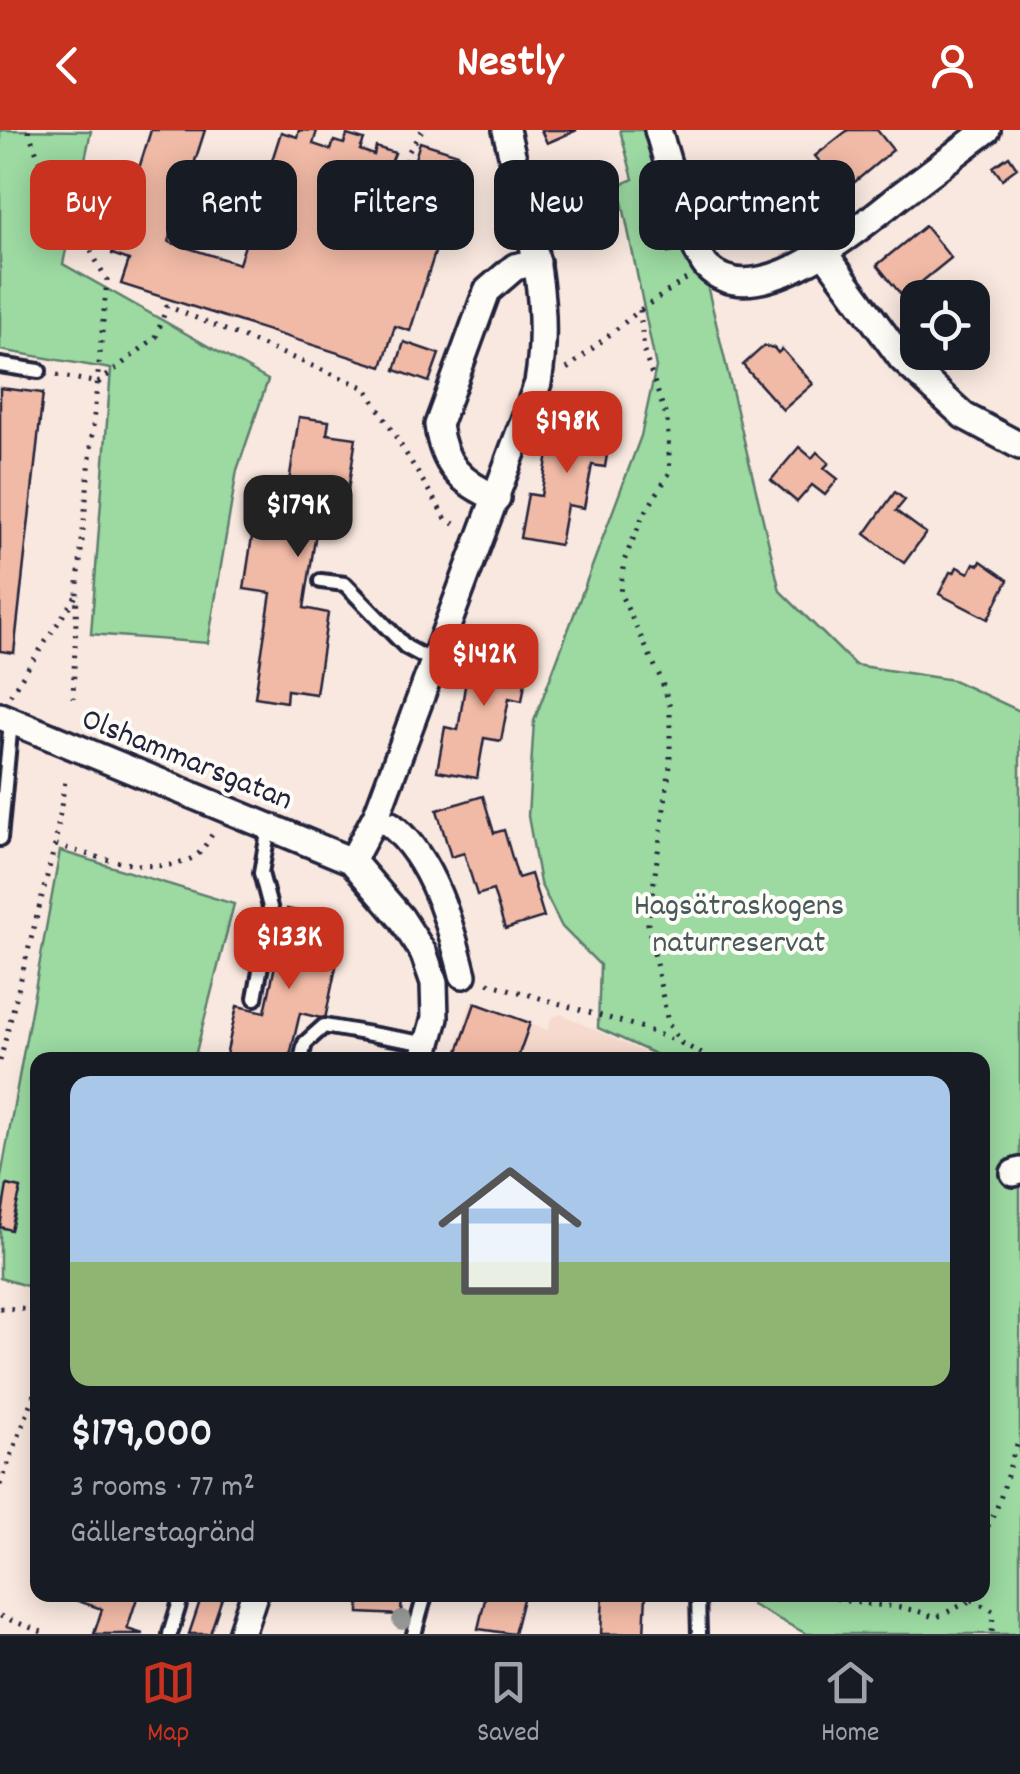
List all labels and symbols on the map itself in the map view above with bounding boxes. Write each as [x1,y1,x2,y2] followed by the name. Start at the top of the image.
[497,391,637,476] pin: $198K
[228,475,368,560] pin: $179K
[414,624,554,709] pin: $142K
[74,698,299,825] street label: Olshammarsgatan
[634,885,844,968] park label: Hagsätraskogens naturreservat
[219,907,359,992] pin: $133K

